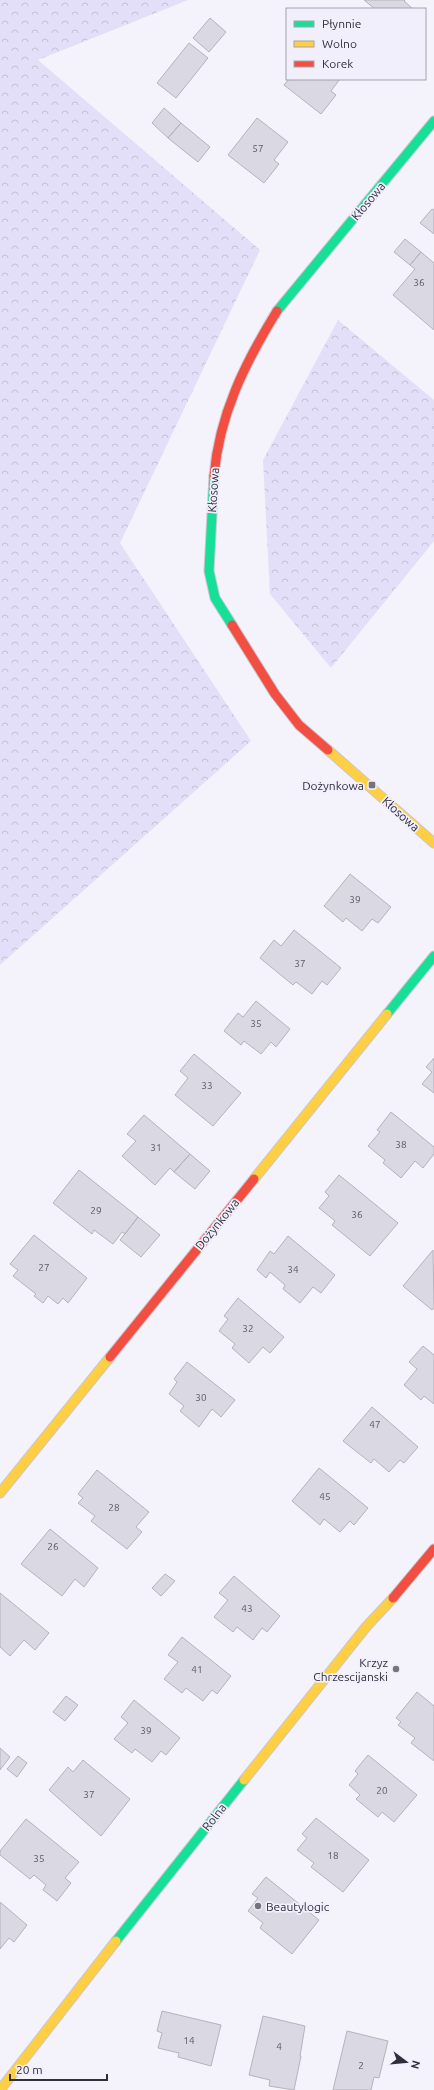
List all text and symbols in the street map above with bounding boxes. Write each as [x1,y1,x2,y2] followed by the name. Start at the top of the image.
[286,8,426,80] legend
[322,17,361,30] text: Płynnie
[322,37,357,50] text: Wolno
[322,57,353,70] text: Korek
[252,143,264,154] house number: 57
[348,180,388,222] street label: Kłosowa
[413,277,425,288] house number: 36
[205,467,221,513] street label: Kłosowa
[302,779,364,792] place label: Dożynkowa
[367,780,377,790] marker: Dożynkowa
[380,794,422,834] street label: Kłosowa
[349,894,361,905] house number: 39
[294,958,306,969] house number: 37
[250,1018,262,1029] house number: 35
[201,1080,213,1091] house number: 33
[395,1139,407,1150] house number: 38
[150,1142,162,1153] house number: 31
[192,1196,242,1252] street label: Dożynkowa
[90,1205,102,1216] house number: 29
[351,1209,363,1220] house number: 36
[38,1262,50,1273] house number: 27
[287,1264,299,1275] house number: 34
[242,1323,254,1334] house number: 32
[195,1392,207,1403] house number: 30
[369,1419,381,1430] house number: 47
[319,1491,331,1502] house number: 45
[108,1502,120,1513] house number: 28
[47,1541,59,1552] house number: 26
[241,1603,253,1614] house number: 43
[313,1656,388,1683] place label: Krzyz Chrzescijanski
[191,1664,203,1675] house number: 41
[391,1664,401,1674] marker: Krzyz Chrzescijanski
[140,1725,152,1736] house number: 39
[376,1785,388,1796] house number: 20
[83,1789,95,1800] house number: 37
[199,1801,229,1833] street label: Rolna
[327,1850,339,1861] house number: 18
[33,1853,45,1864] house number: 35
[266,1900,330,1913] place label: Beautylogic
[253,1901,263,1911] marker: Beautylogic
[183,2035,195,2046] house number: 14
[276,2041,282,2052] house number: 4
[386,2042,426,2082] north arrow
[10,2056,107,2082] scale bar
[409,2059,423,2070] text: N
[358,2060,364,2071] house number: 2
[16,2063,43,2076] text: 20 m

